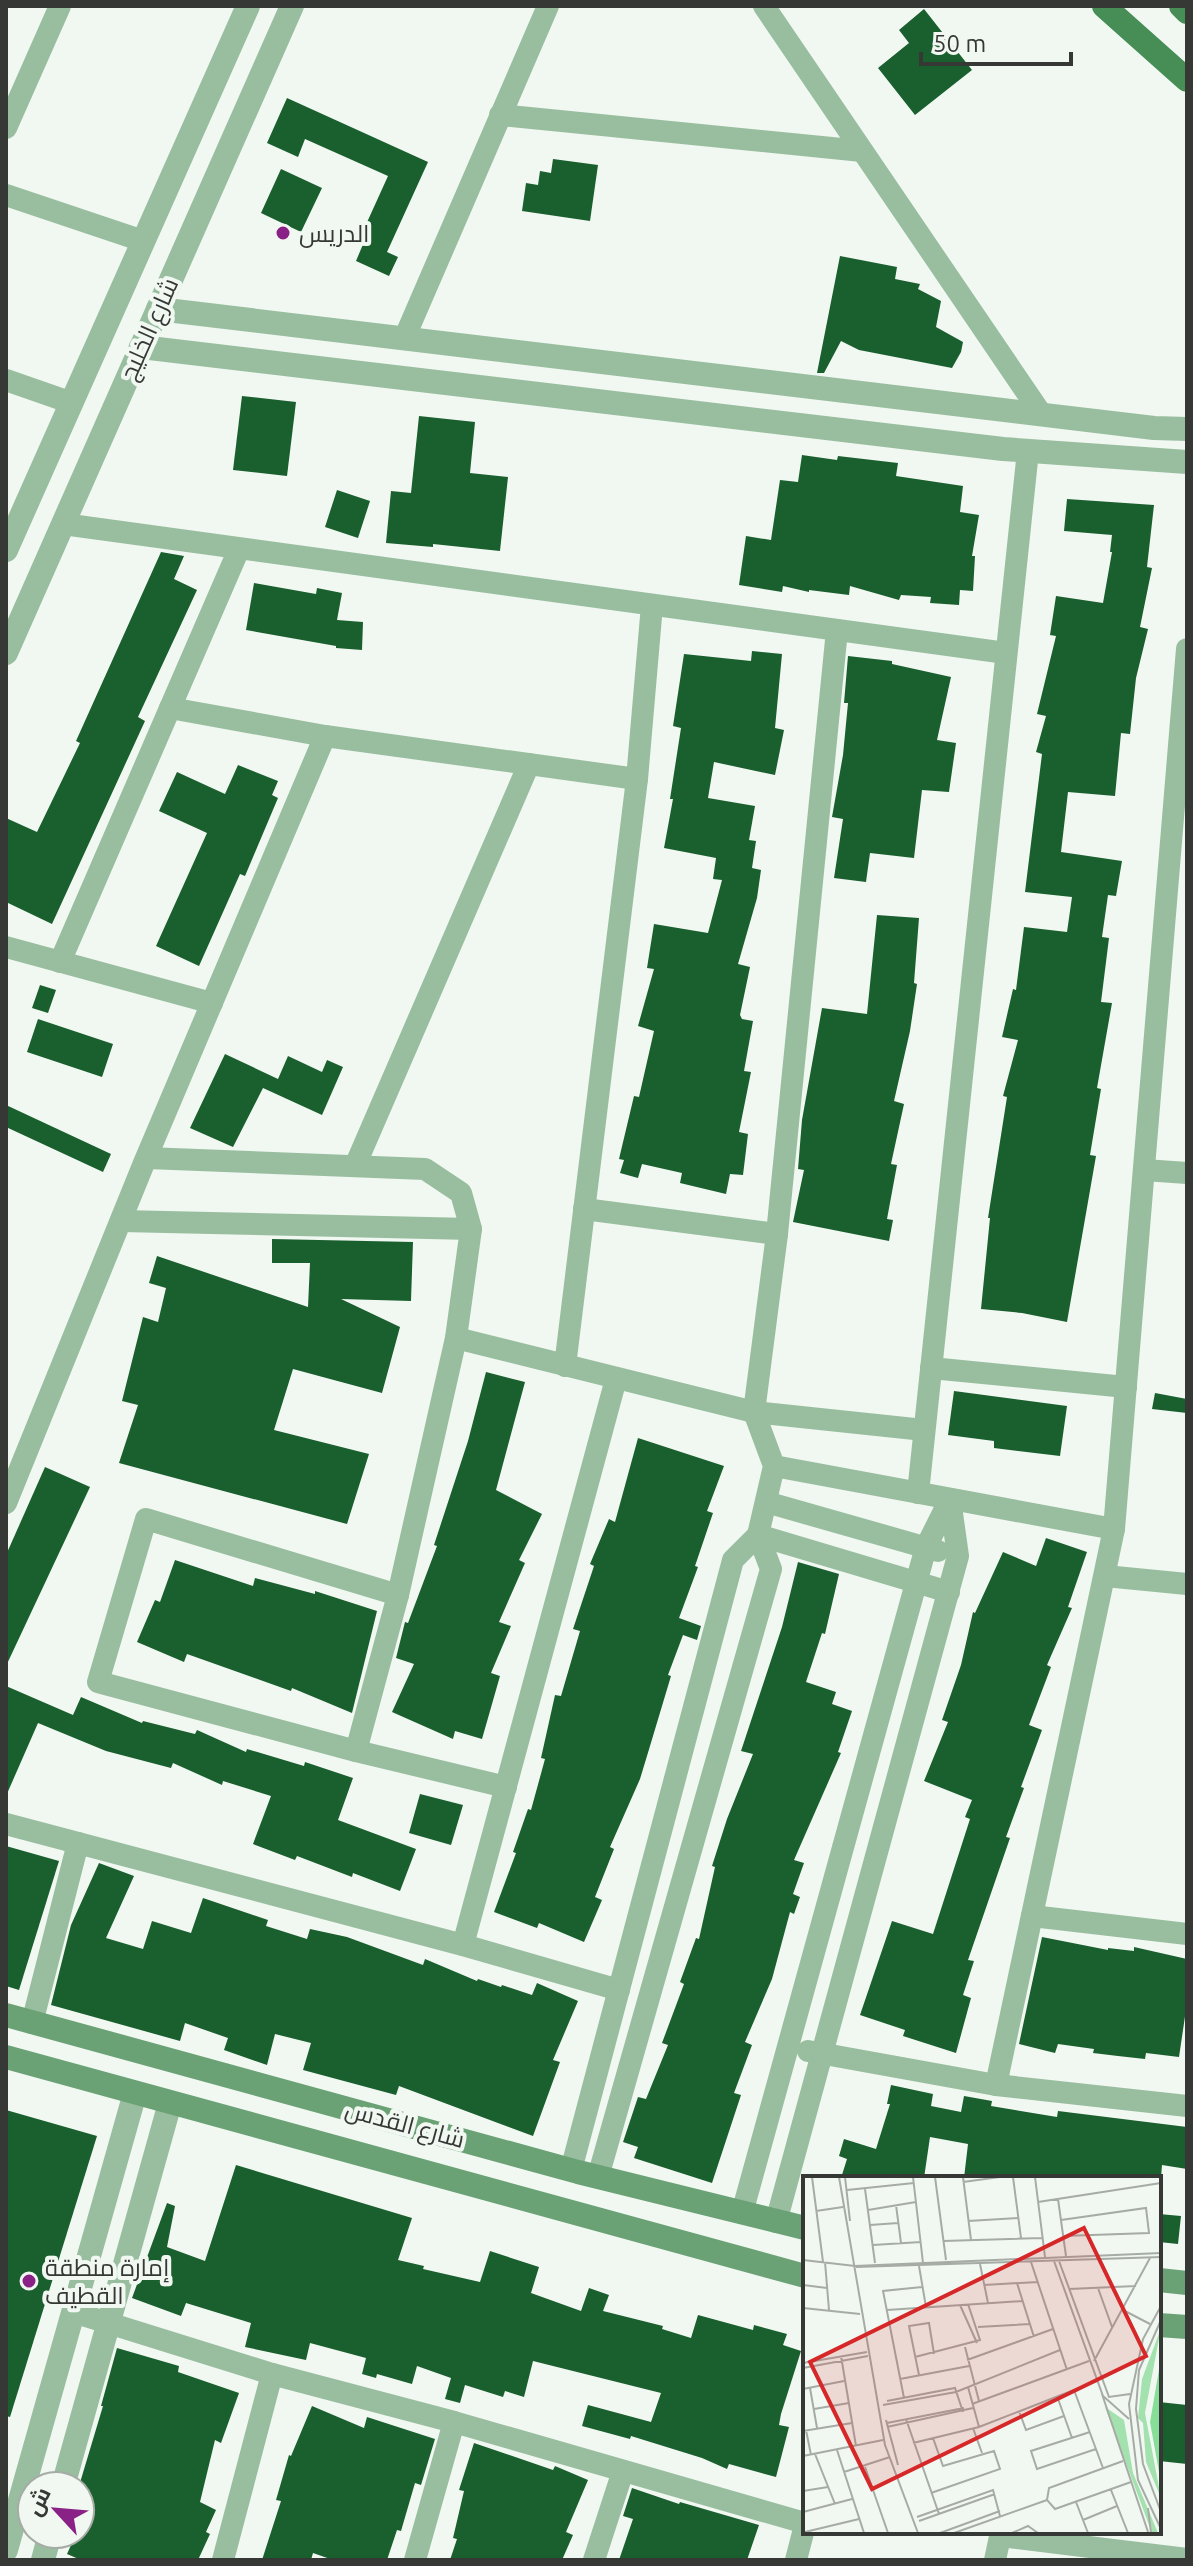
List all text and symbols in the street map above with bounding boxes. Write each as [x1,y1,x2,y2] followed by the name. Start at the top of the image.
[921,16,1071,66] scale bar
[933,30,986,57] text: 50 m
[299,220,369,248] place label: الدريس
[274,224,292,242] marker: الدريس
[114,274,186,386] street label: شارع الخليج
[342,2095,468,2156] street label: شارع القدس
[803,2176,1161,2534] inset map
[45,2254,169,2309] place label: إمارة منطقة القطيف
[20,2272,38,2290] marker: إمارة منطقة القطيف
[16,2470,96,2550] north arrow
[20,2483,57,2520] text: ش

